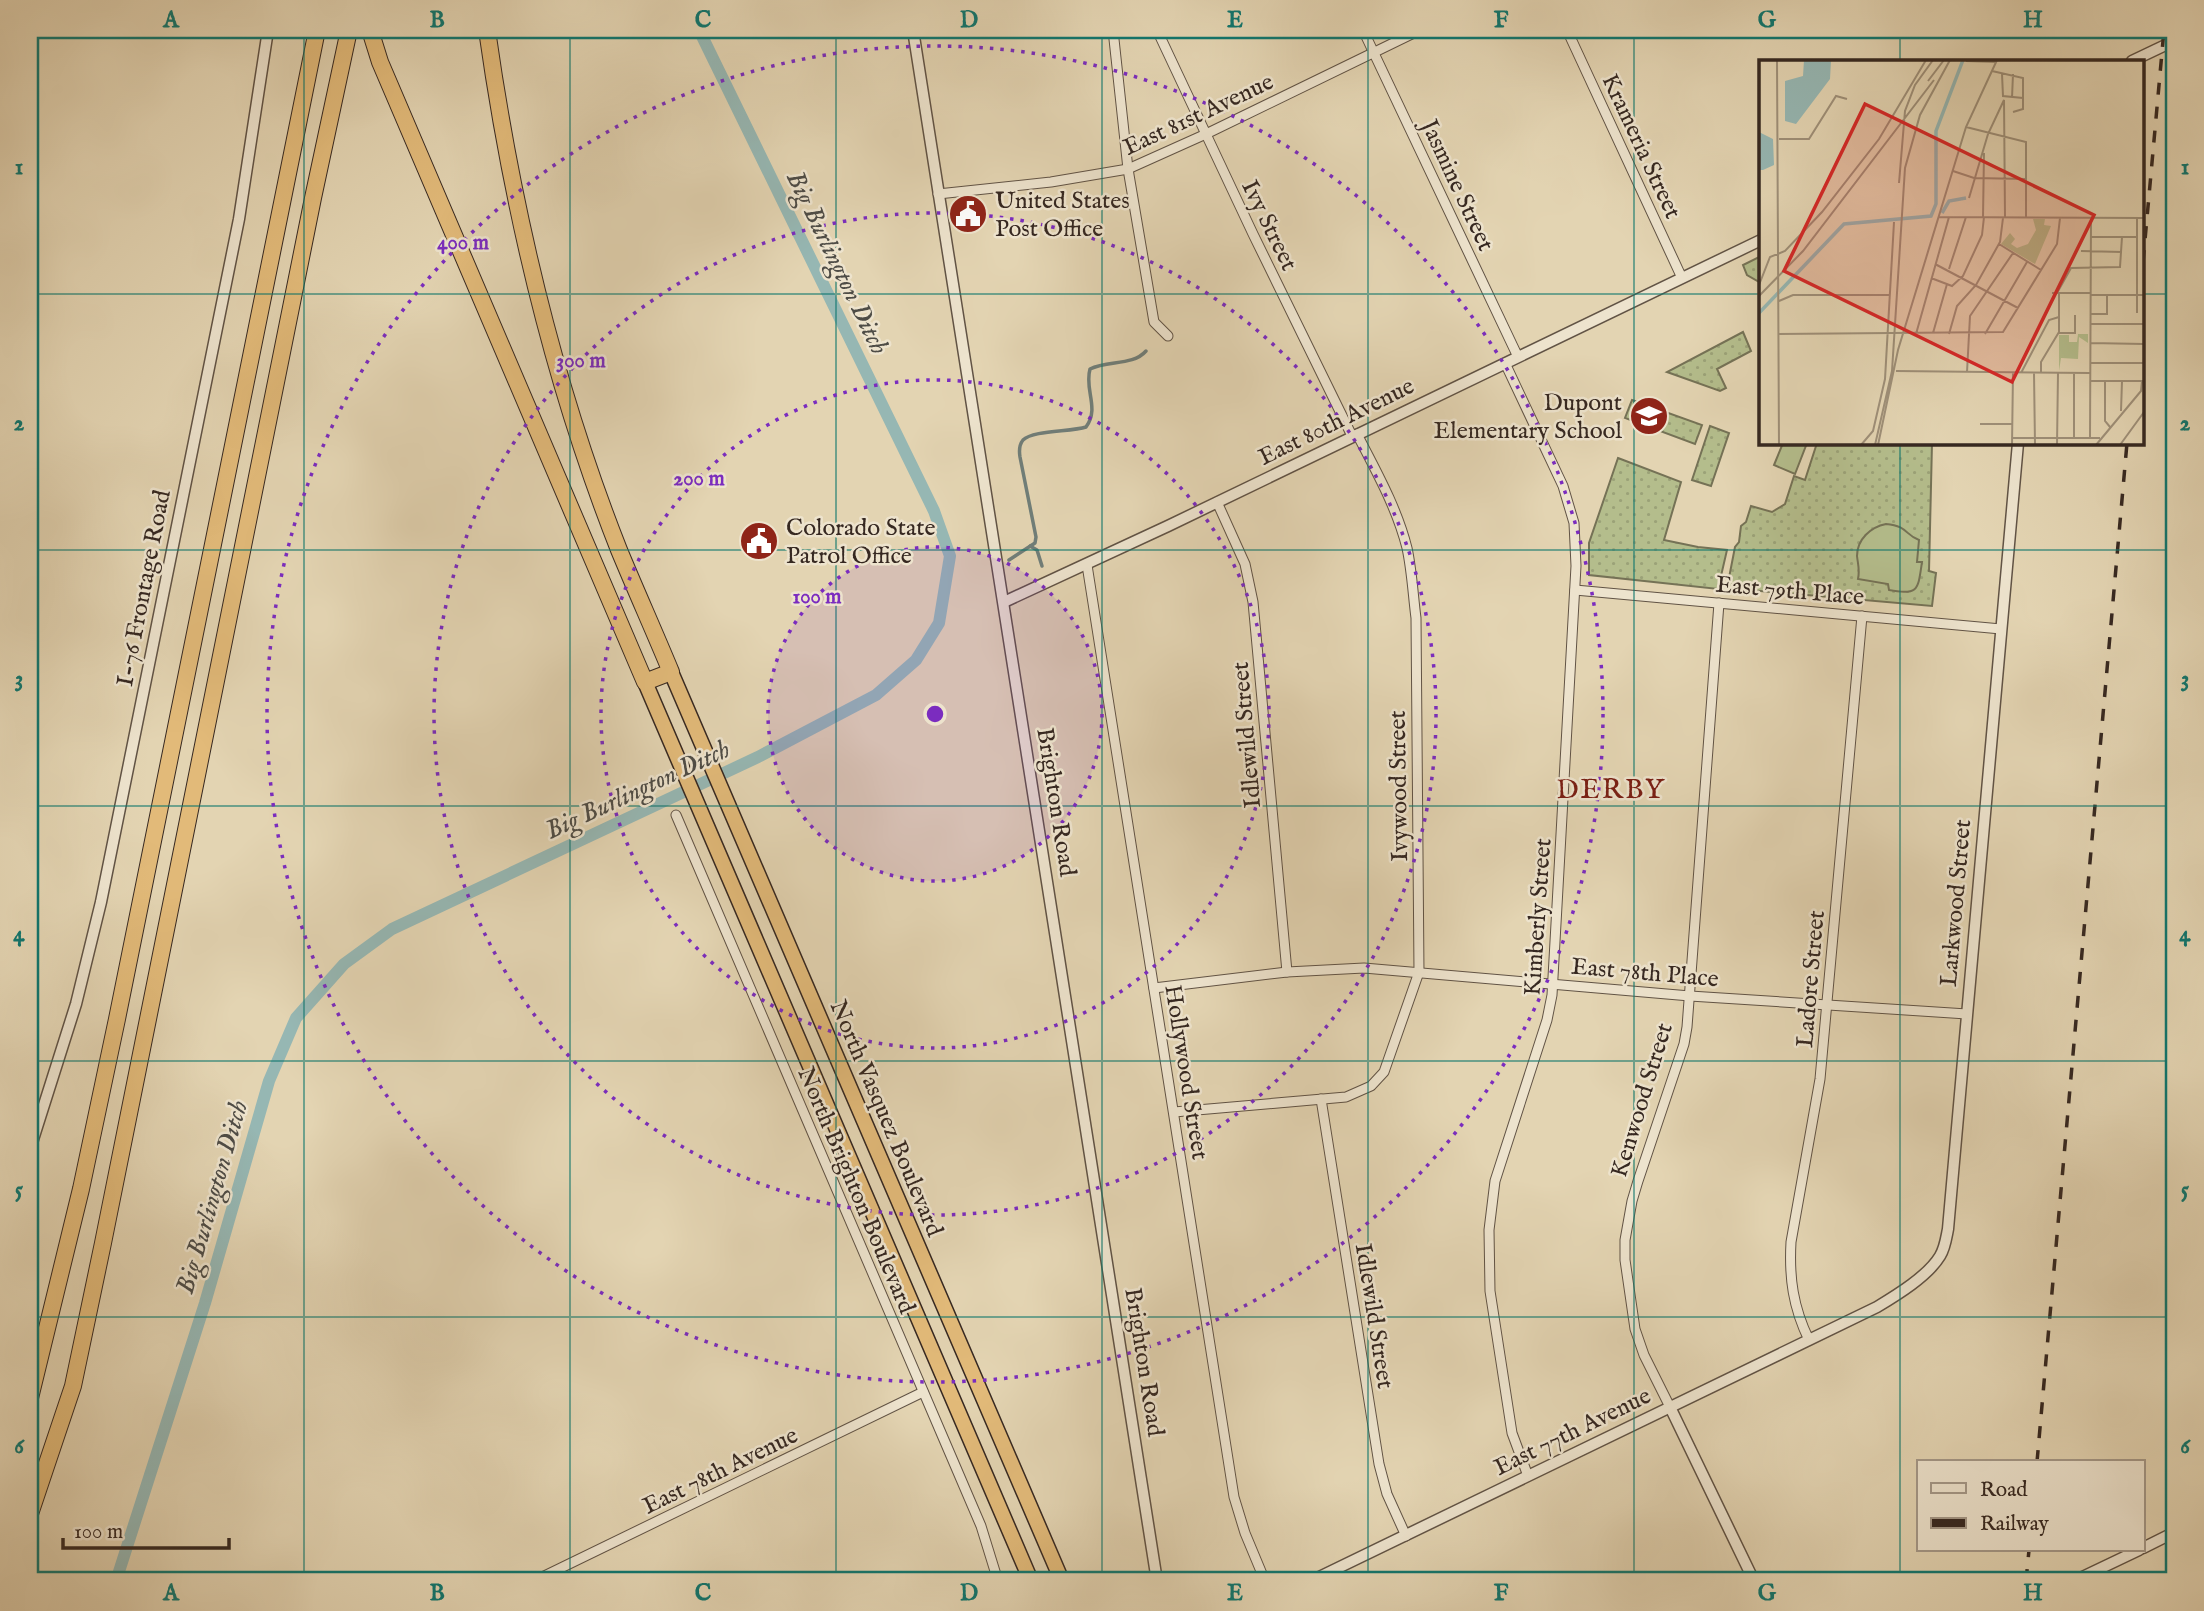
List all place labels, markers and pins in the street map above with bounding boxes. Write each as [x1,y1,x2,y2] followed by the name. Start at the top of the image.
[995,186,1130,245] place label: United States Post Office
[947,193,989,235] public building icon: United States Post Office
[1434,388,1622,447] place label: Dupont Elementary School
[1628,395,1670,437] school or university icon: Dupont Elementary School
[786,513,936,572] place label: Colorado State Patrol Office
[738,520,780,562] public building icon: Colorado State Patrol Office
[923,702,947,726] centre of rings

